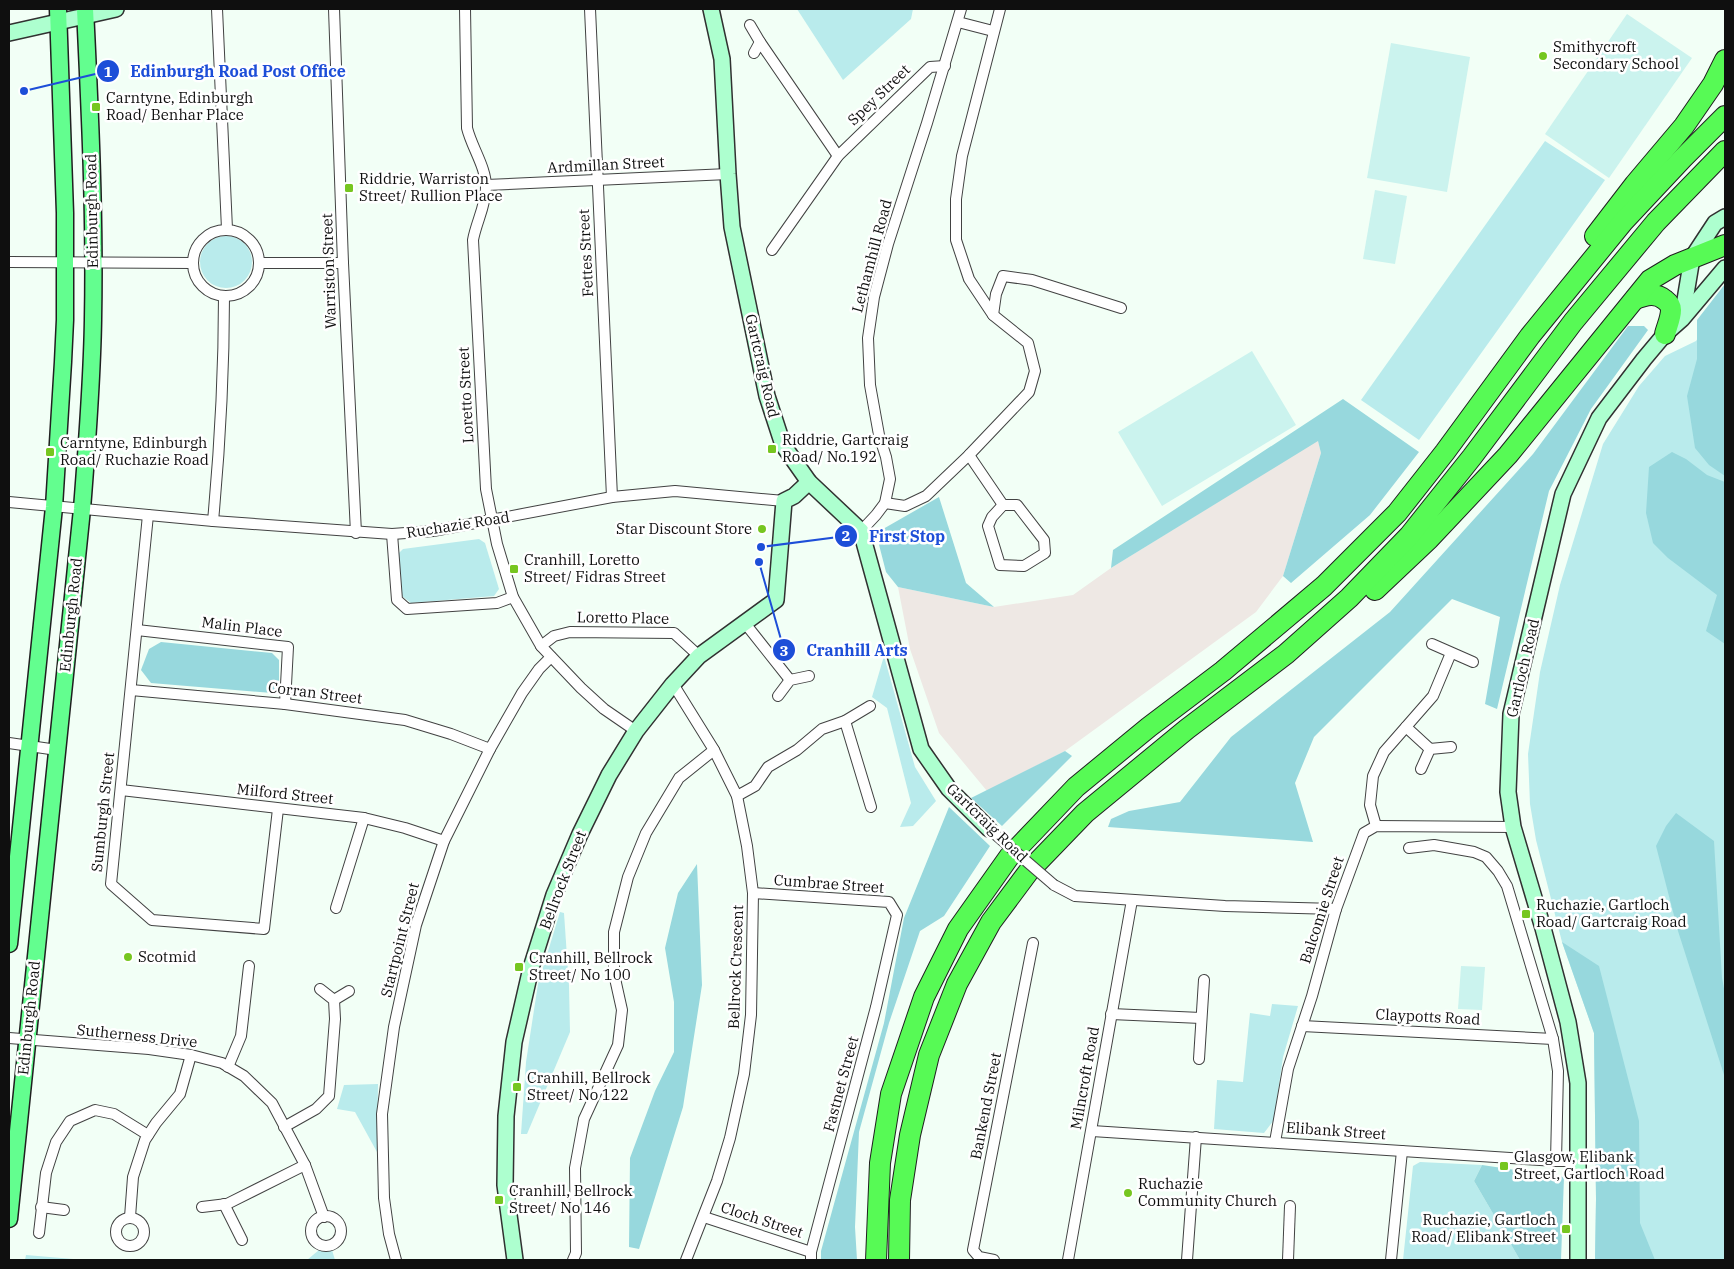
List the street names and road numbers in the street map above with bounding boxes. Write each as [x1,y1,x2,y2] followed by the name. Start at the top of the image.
[843,60,914,129] street label: Spey Street
[547,152,665,177] street label: Ardmillan Street
[81,154,102,268] street label: Edinburgh Road
[847,197,896,315] street label: Lethamhill Road
[574,208,597,298] street label: Fettes Street
[317,213,340,329] street label: Warriston Street
[741,312,784,420] street label: Gartcraig Road
[453,346,478,444] street label: Loretto Street
[405,507,511,542] street label: Ruchazie Road
[55,557,86,673] street label: Edinburgh Road
[577,607,669,628] street label: Loretto Place
[201,612,284,641] street label: Malin Place
[1502,617,1543,719] street label: Gartloch Road
[267,677,363,708] street label: Corran Street
[87,751,118,873] street label: Sumburgh Street
[236,779,334,808] street label: Milford Street
[943,779,1032,866] street label: Gartcraig Road
[535,828,590,932] street label: Bellrock Street
[1295,854,1348,966] street label: Balcomie Street
[773,870,885,897] street label: Cumbrae Street
[376,881,423,999] street label: Startpoint Street
[724,905,747,1029] street label: Bellrock Crescent
[13,960,44,1076] street label: Edinburgh Road
[1375,1004,1481,1029] street label: Claypotts Road
[76,1020,198,1051] street label: Sutherness Drive
[1066,1025,1103,1131] street label: Milncroft Road
[819,1034,862,1134] street label: Fastnet Street
[966,1051,1005,1161] street label: Bankend Street
[1285,1118,1387,1143] street label: Elibank Street
[719,1197,806,1242] street label: Cloch Street

